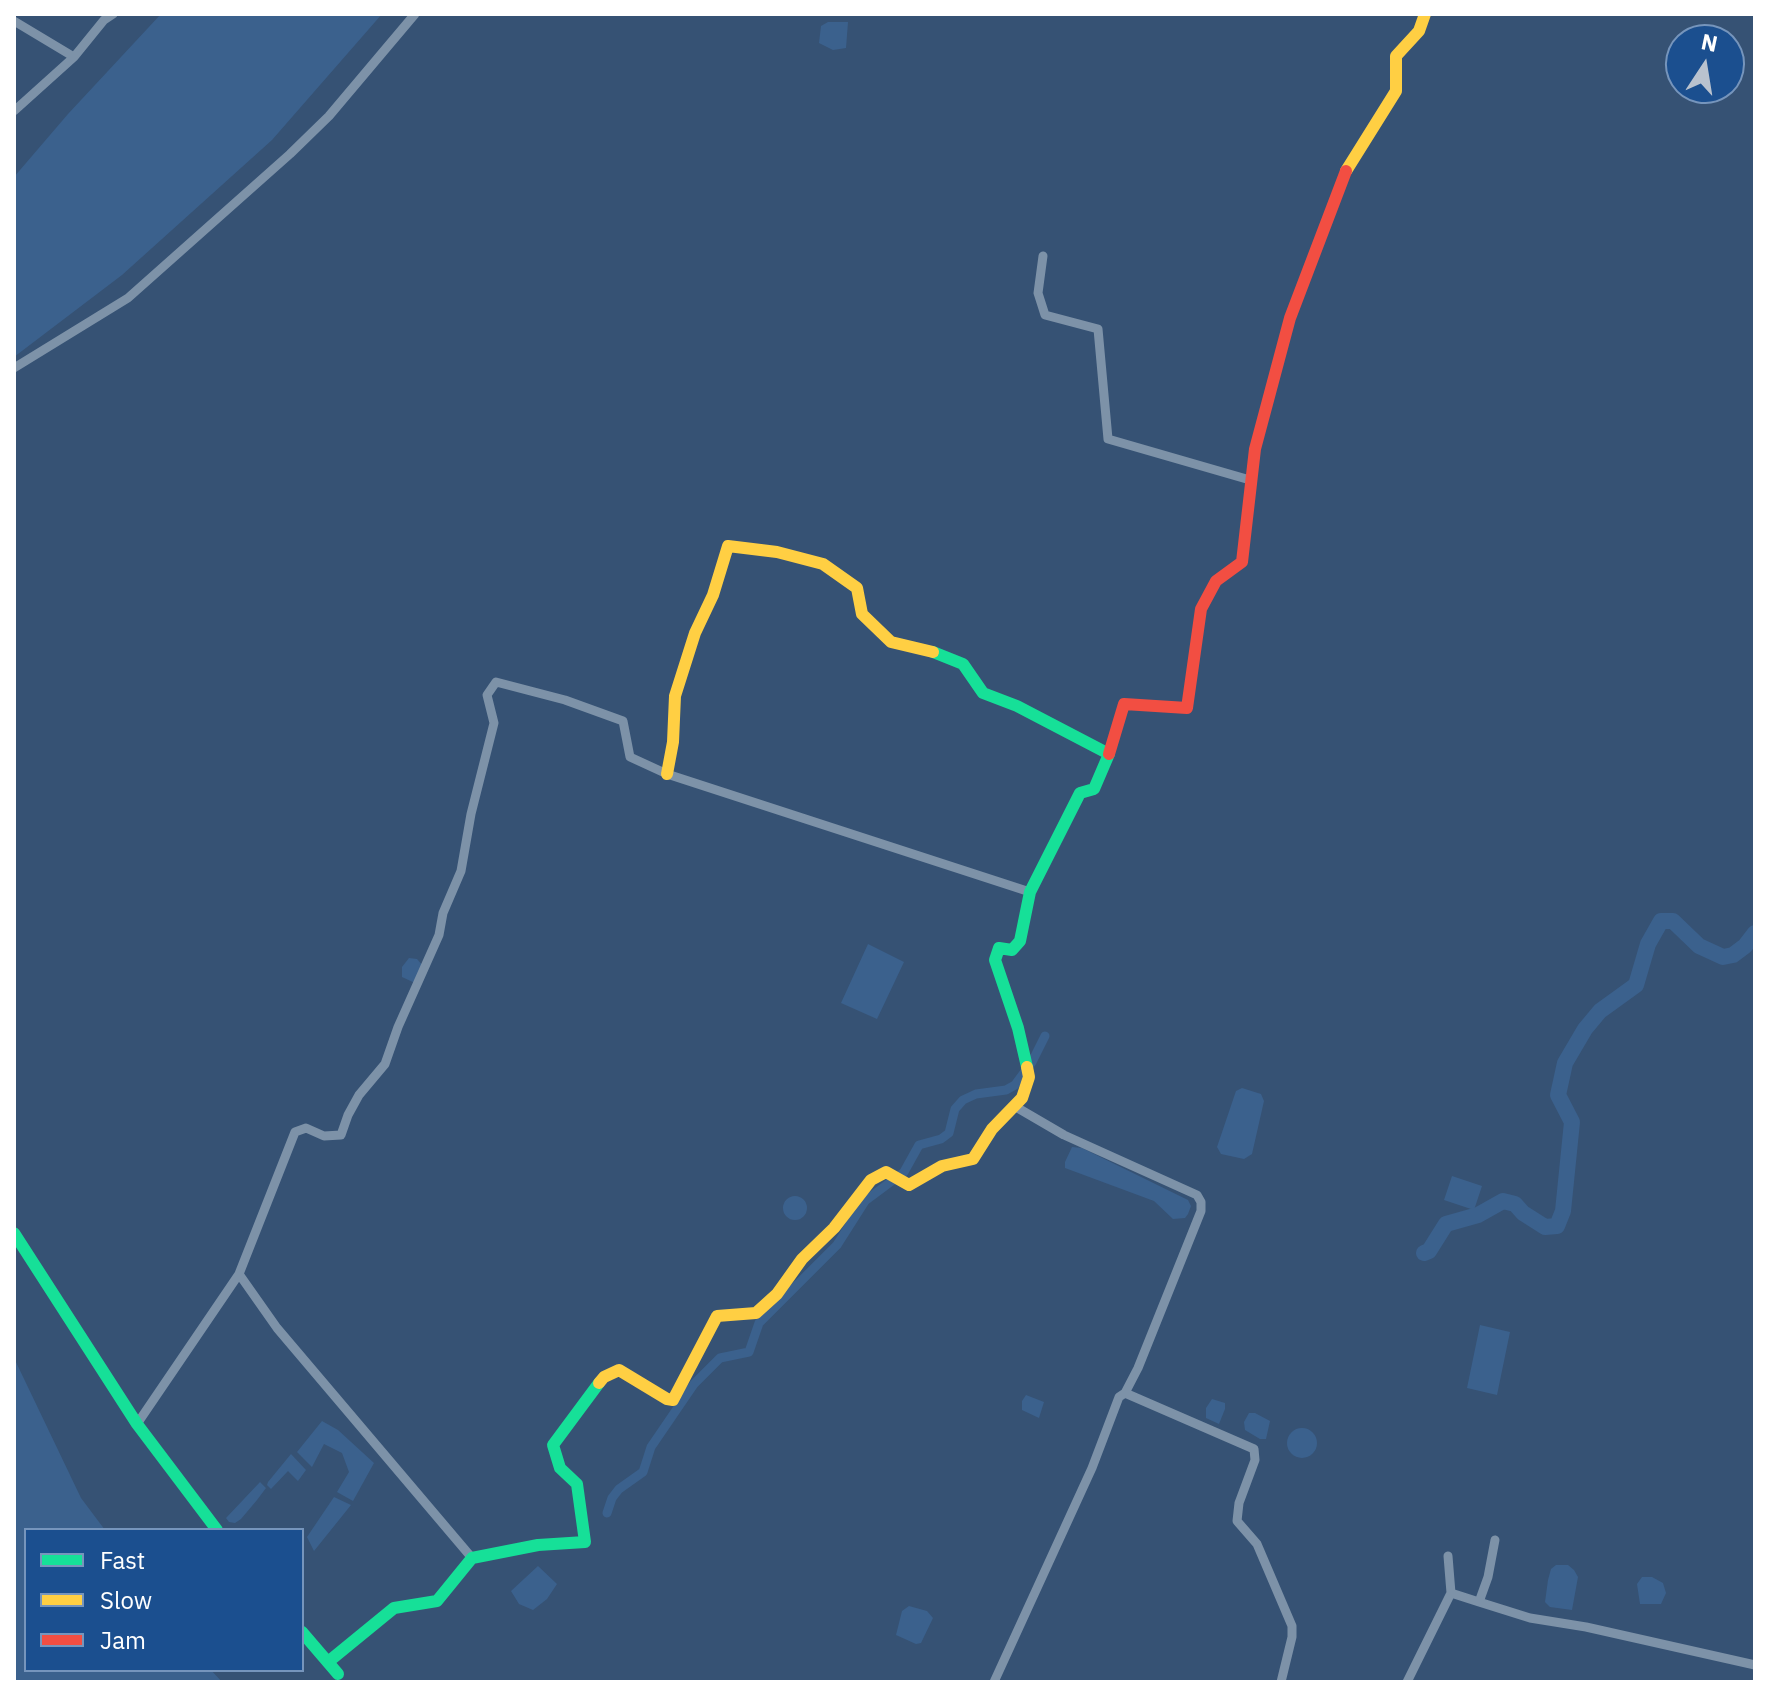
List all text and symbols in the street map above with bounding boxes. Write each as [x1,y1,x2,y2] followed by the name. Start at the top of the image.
[1665,24,1745,104] north arrow
[1699,26,1720,58] text: N
[24,1528,304,1672] legend
[100,1544,145,1576] text: Fast
[100,1584,152,1616] text: Slow
[100,1624,146,1656] text: Jam

